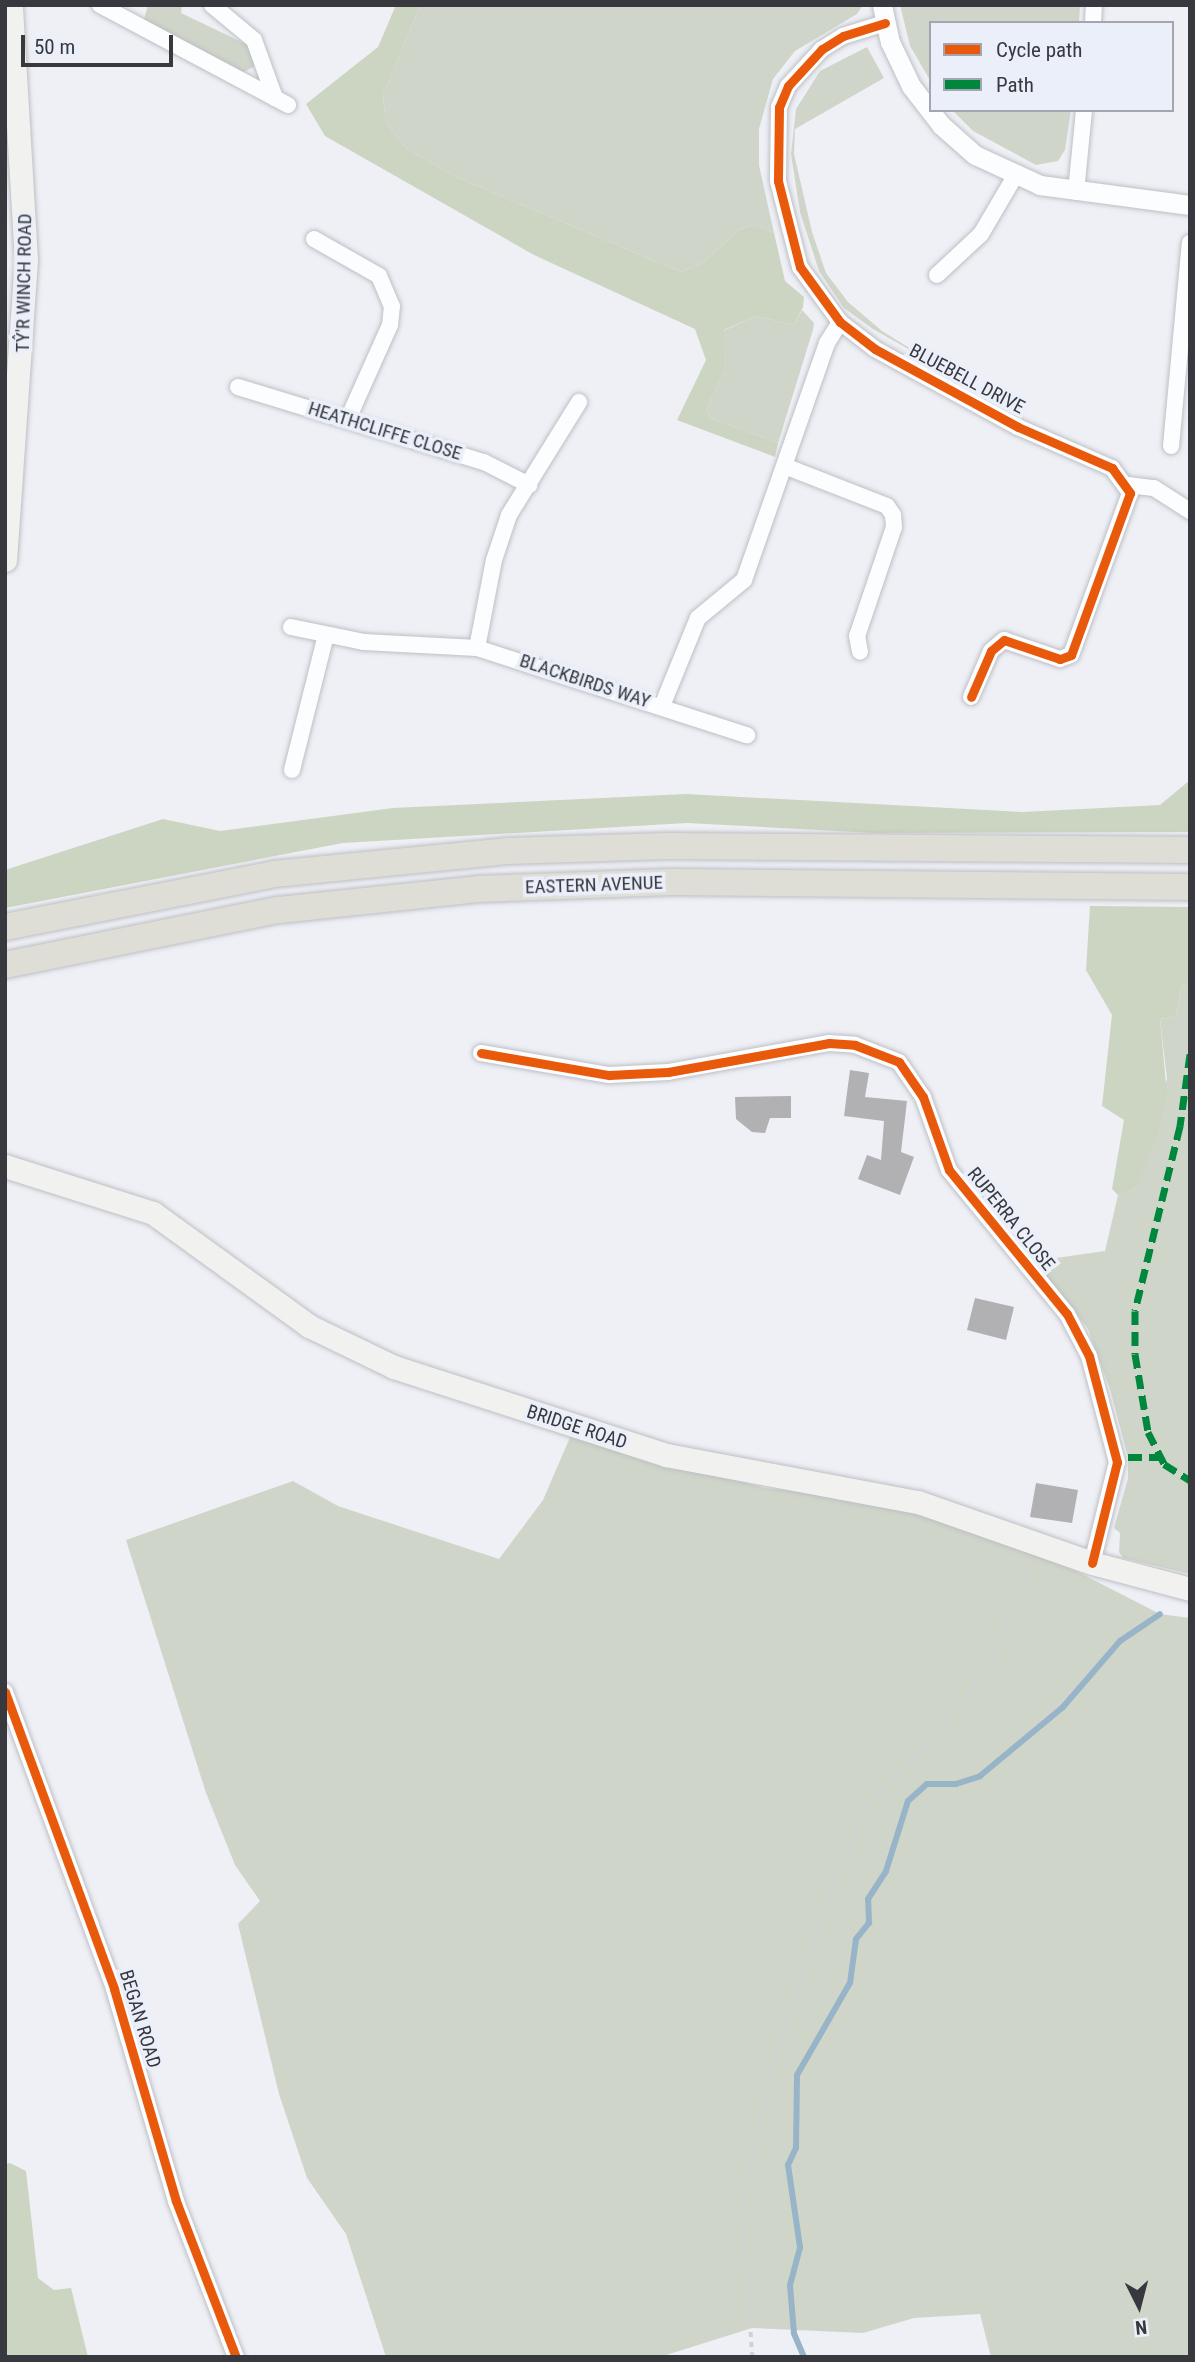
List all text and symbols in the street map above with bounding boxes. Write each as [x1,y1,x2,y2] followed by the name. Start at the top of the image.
[24,21,177,65] scale bar
[929,21,1174,112] legend
[34,35,75,59] text: 50 m
[996,38,1082,62] text: Cycle path
[996,73,1034,97] text: Path
[11,213,37,353] street label: TŶ'R WINCH ROAD
[906,339,1028,419] street label: BLUEBELL DRIVE
[306,397,464,465] street label: HEATHCLIFFE CLOSE
[517,649,653,713] street label: BLACKBIRDS WAY
[525,871,663,899] street label: EASTERN AVENUE
[962,1163,1060,1275] street label: RUPERRA CLOSE
[524,1400,630,1454] street label: BRIDGE ROAD
[114,1967,166,2071] street label: BEGAN ROAD
[1104,2271,1174,2341] north arrow
[1134,2315,1148,2339] text: N

